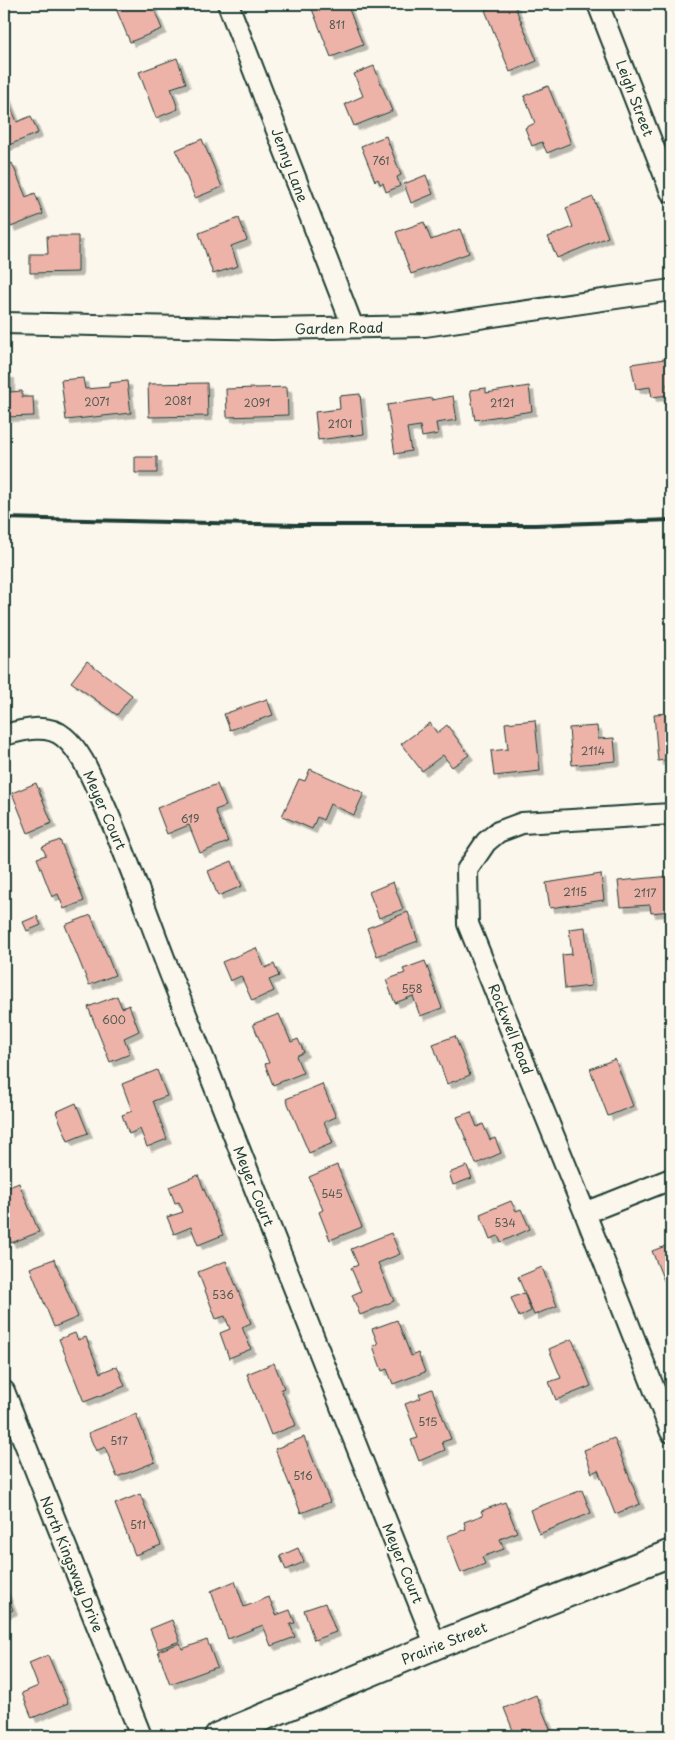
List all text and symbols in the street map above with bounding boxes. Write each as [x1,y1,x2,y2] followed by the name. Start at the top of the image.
[329,16,345,33] house number: 811
[611,57,659,140] street label: Leigh Street
[266,125,314,205] street label: Jenny Lane
[373,152,389,169] house number: 761
[295,317,383,339] street label: Garden Road
[164,392,192,409] house number: 2081
[84,393,110,410] house number: 2071
[244,394,270,411] house number: 2091
[490,394,514,411] house number: 2121
[328,415,352,432] house number: 2101
[581,742,605,759] house number: 2114
[78,767,132,853] street label: Meyer Court
[181,810,199,827] house number: 619
[563,883,587,900] house number: 2115
[634,884,656,901] house number: 2117
[401,980,423,997] house number: 558
[483,980,539,1078] street label: Rockwell Road
[102,1011,126,1028] house number: 600
[228,1143,280,1230] street label: Meyer Court
[321,1185,343,1202] house number: 545
[494,1214,516,1231] house number: 534
[212,1286,234,1303] house number: 536
[418,1413,438,1430] house number: 515
[110,1432,128,1449] house number: 517
[293,1467,313,1484] house number: 516
[35,1493,109,1635] street label: North Kingsway Drive
[130,1516,146,1533] house number: 511
[377,1520,429,1607] street label: Meyer Court
[398,1616,490,1670] street label: Prairie Street

